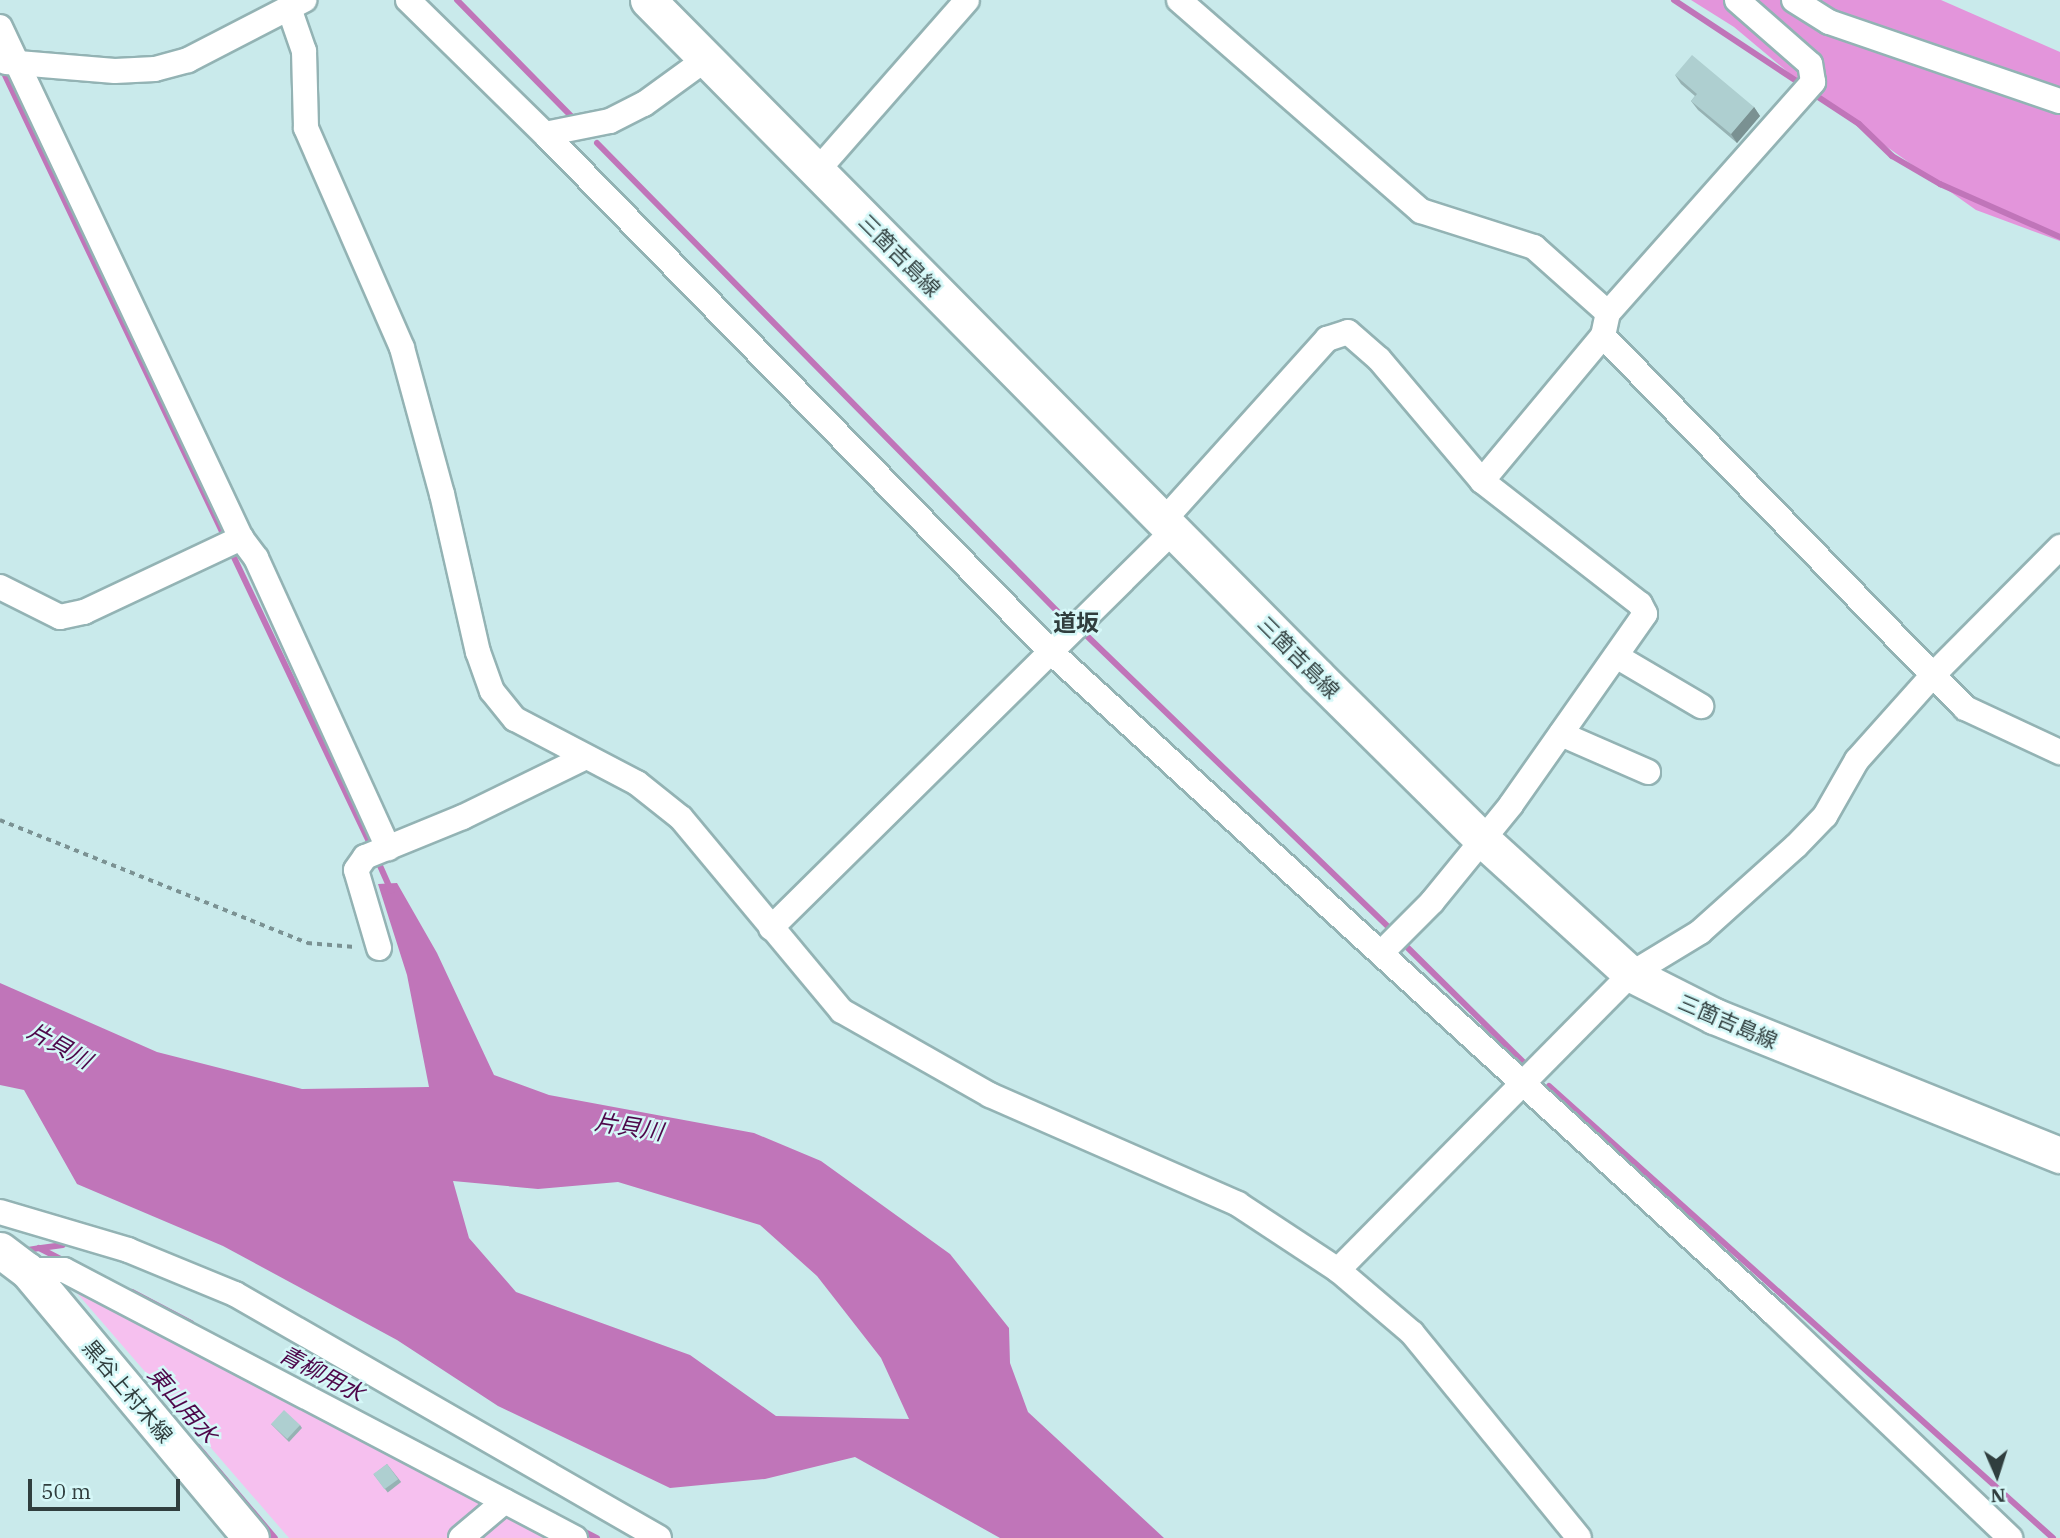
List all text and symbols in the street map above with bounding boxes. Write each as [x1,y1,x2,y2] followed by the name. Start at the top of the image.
[854,209,946,301] street label: 三箇吉島線
[1053,608,1099,636] district label: 道坂
[1253,611,1345,703] street label: 三箇吉島線
[1675,989,1781,1053] street label: 三箇吉島線
[23,1016,97,1074] water label: 片貝川
[593,1107,665,1145] water label: 片貝川
[78,1335,178,1447] street label: 黒谷上村木線
[275,1339,369,1407] water label: 青柳用水
[142,1360,224,1448] water label: 東山用水
[1962,1440,2032,1510] north arrow
[32,1464,184,1508] scale bar
[41,1477,91,1505] text: 50 m
[1990,1484,2006,1508] text: N

